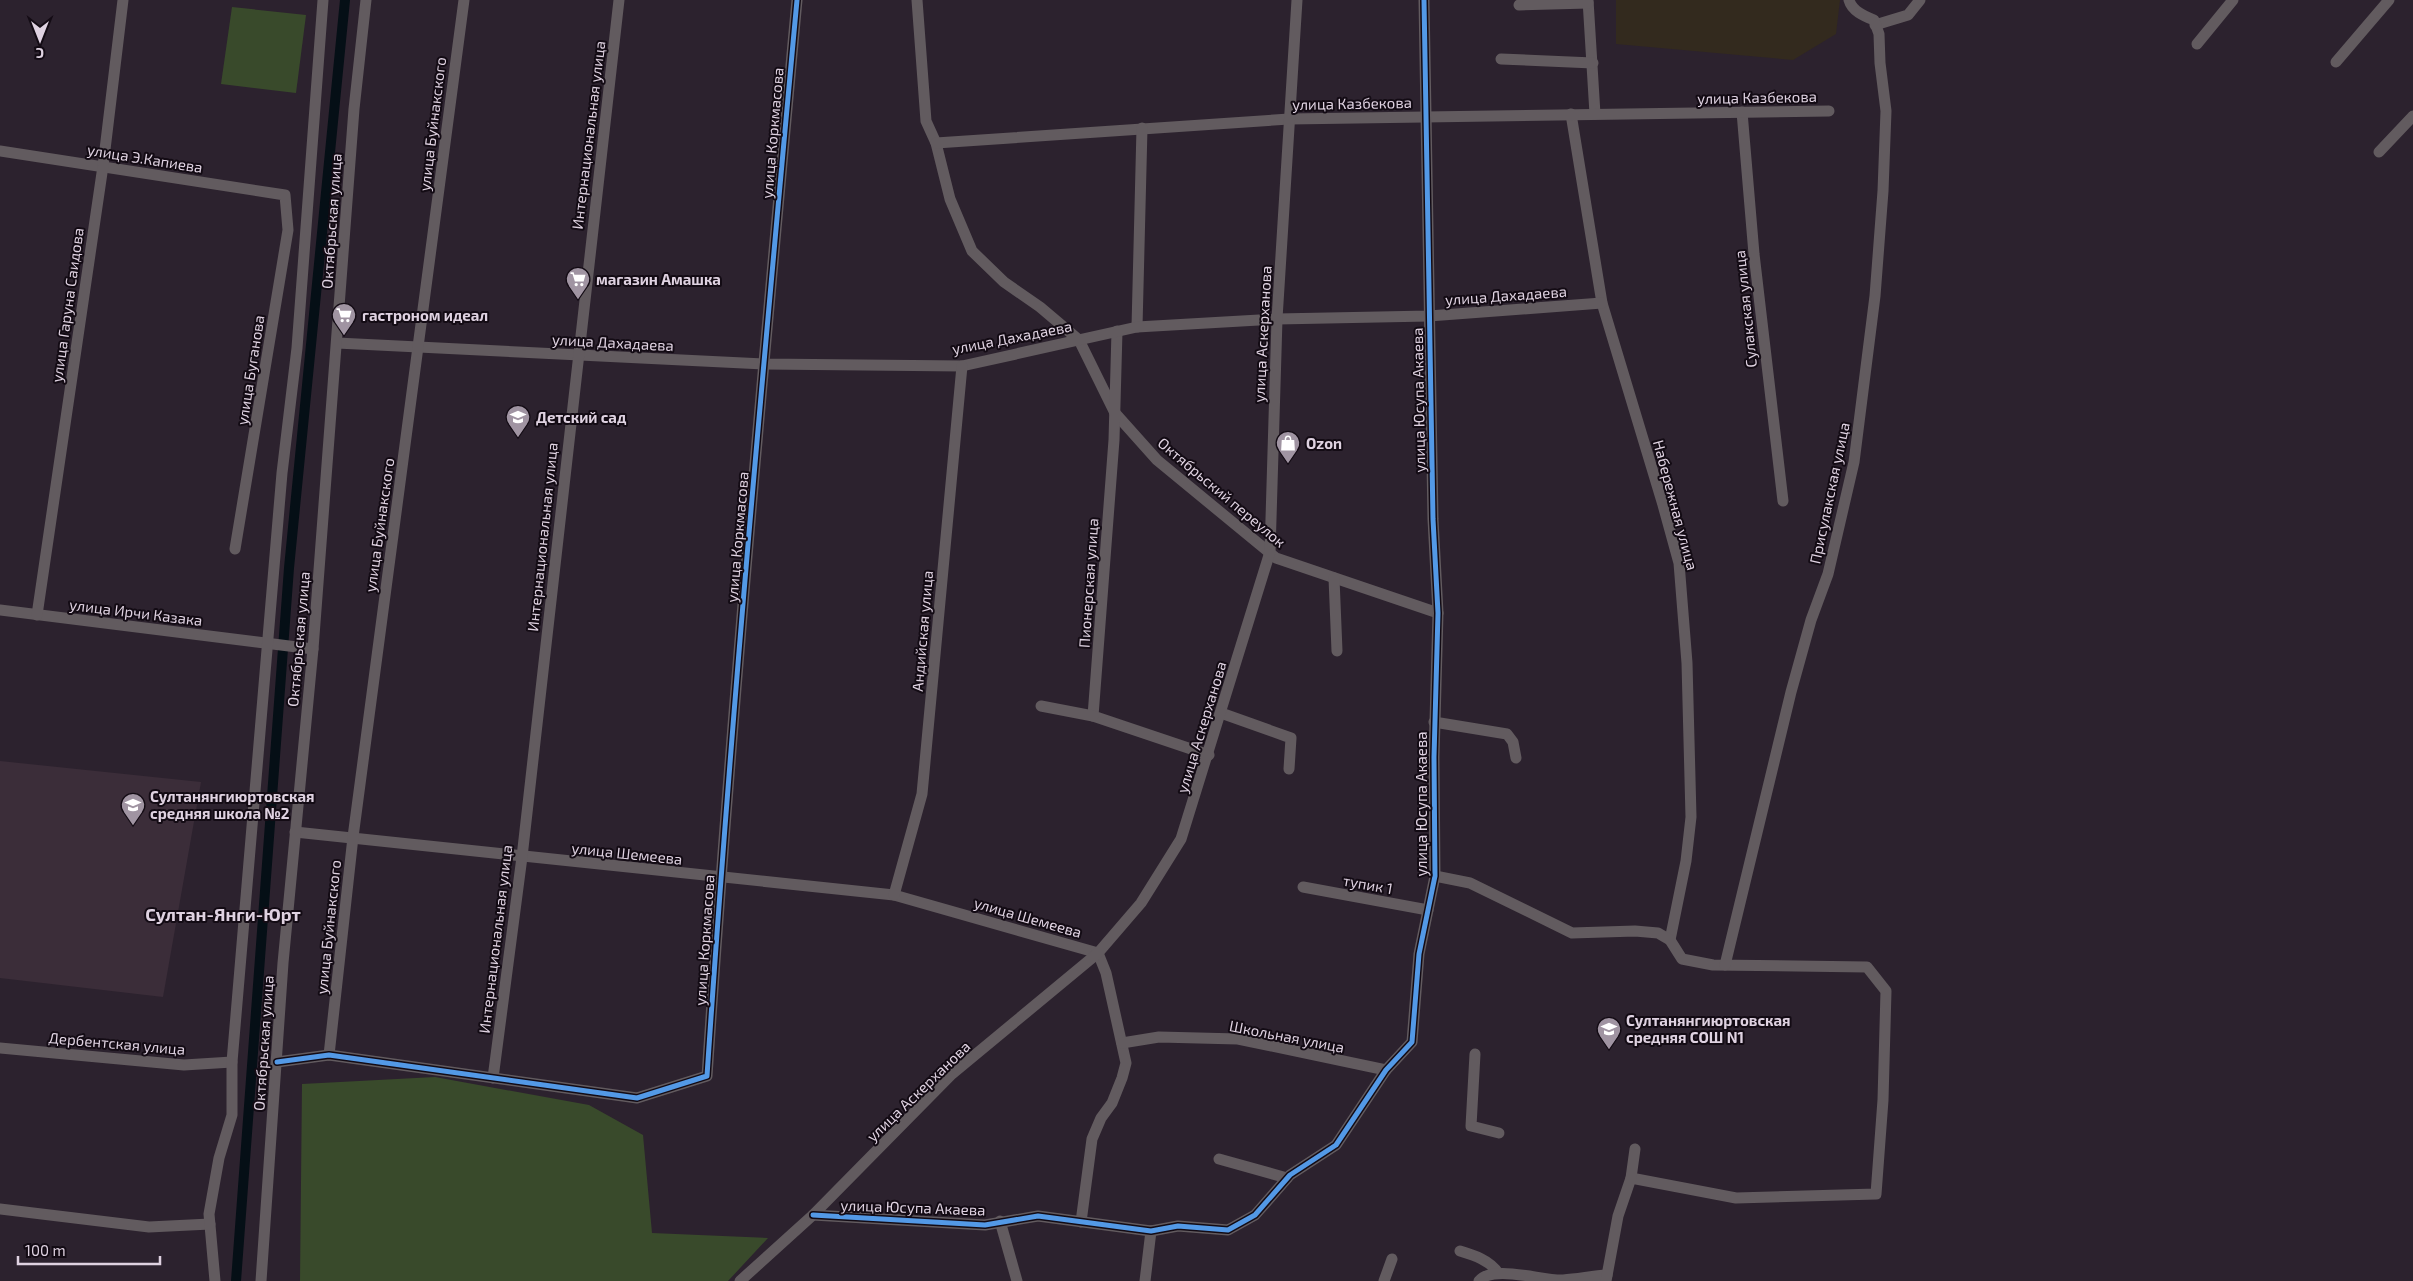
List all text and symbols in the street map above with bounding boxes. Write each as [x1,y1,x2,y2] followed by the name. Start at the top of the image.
[15,15,65,65] north arrow
[567,40,610,231] street label: Интернациональная улица
[36,45,44,62] text: С
[415,56,450,192] street label: улица Буйнакского
[757,67,788,199] street label: улица Коркмасова
[1697,87,1817,108] street label: улица Казбекова
[1292,93,1412,114] street label: улица Казбекова
[86,140,204,177] street label: улица Э.Капиева
[317,153,346,289] street label: Октябрьская улица
[47,226,88,384] street label: улица Гаруна Саидова
[1730,249,1761,368] street label: Сулакская улица
[1249,265,1276,403] street label: улица Аскерханова
[565,266,591,300] supermarket icon: магазин Амашка
[596,270,721,288] place label: магазин Амашка
[1445,282,1568,309] street label: улица Дахадаева
[331,302,357,336] supermarket icon: гастроном идеал
[362,306,488,324] place label: гастроном идеал
[232,314,269,426] street label: улица Буганова
[950,317,1074,358] street label: улица Дахадаева
[1408,327,1429,473] street label: улица Юсупа Акаева
[552,330,674,355] street label: улица Дахадаева
[505,404,531,438] school or university icon: Детский сад
[536,408,627,426] place label: Детский сад
[1805,421,1854,566] street label: Присулакская улица
[1275,430,1301,464] shop icon: Ozon
[1154,433,1289,551] street label: Октябрьский переулок
[1306,434,1342,452] place label: Ozon
[1649,438,1702,572] street label: Набережная улица
[523,442,562,633] street label: Интернациональная улица
[361,457,398,593] street label: улица Буйнакского
[722,471,753,603] street label: улица Коркмасова
[1074,517,1103,649] street label: Пионерская улица
[908,570,937,692] street label: Андийская улица
[283,571,314,707] street label: Октябрьская улица
[68,595,204,630] street label: улица Ирчи Казака
[1172,659,1231,795] street label: улица Аскерханова
[1412,731,1431,877] street label: улица Юсупа Акаева
[150,787,315,822] place label: Султанянгиюртовская средняя школа №2
[120,792,146,826] school or university icon: Султанянгиюртовская средняя школа №2
[571,838,683,869] street label: улица Шемеева
[474,844,517,1035] street label: Интернациональная улица
[312,859,345,995] street label: улица Буйнакского
[1342,871,1394,898] street label: тупик 1
[690,874,719,1006] street label: улица Коркмасова
[972,893,1084,942] street label: улица Шемеева
[145,903,301,925] district label: Султан-Янги-Юрт
[249,975,278,1111] street label: Октябрьская улица
[1626,1011,1791,1046] place label: Султанянгиюртовская средняя СОШ N1
[1228,1016,1346,1057] street label: Школьная улица
[1596,1016,1622,1050] school or university icon: Султанянгиюртовская средняя СОШ N1
[48,1028,186,1059] street label: Дербентская улица
[863,1037,974,1146] street label: улица Аскерханова
[840,1195,986,1220] street label: улица Юсупа Акаева
[18,1234,160,1266] scale bar
[25,1241,66,1259] text: 100 m

